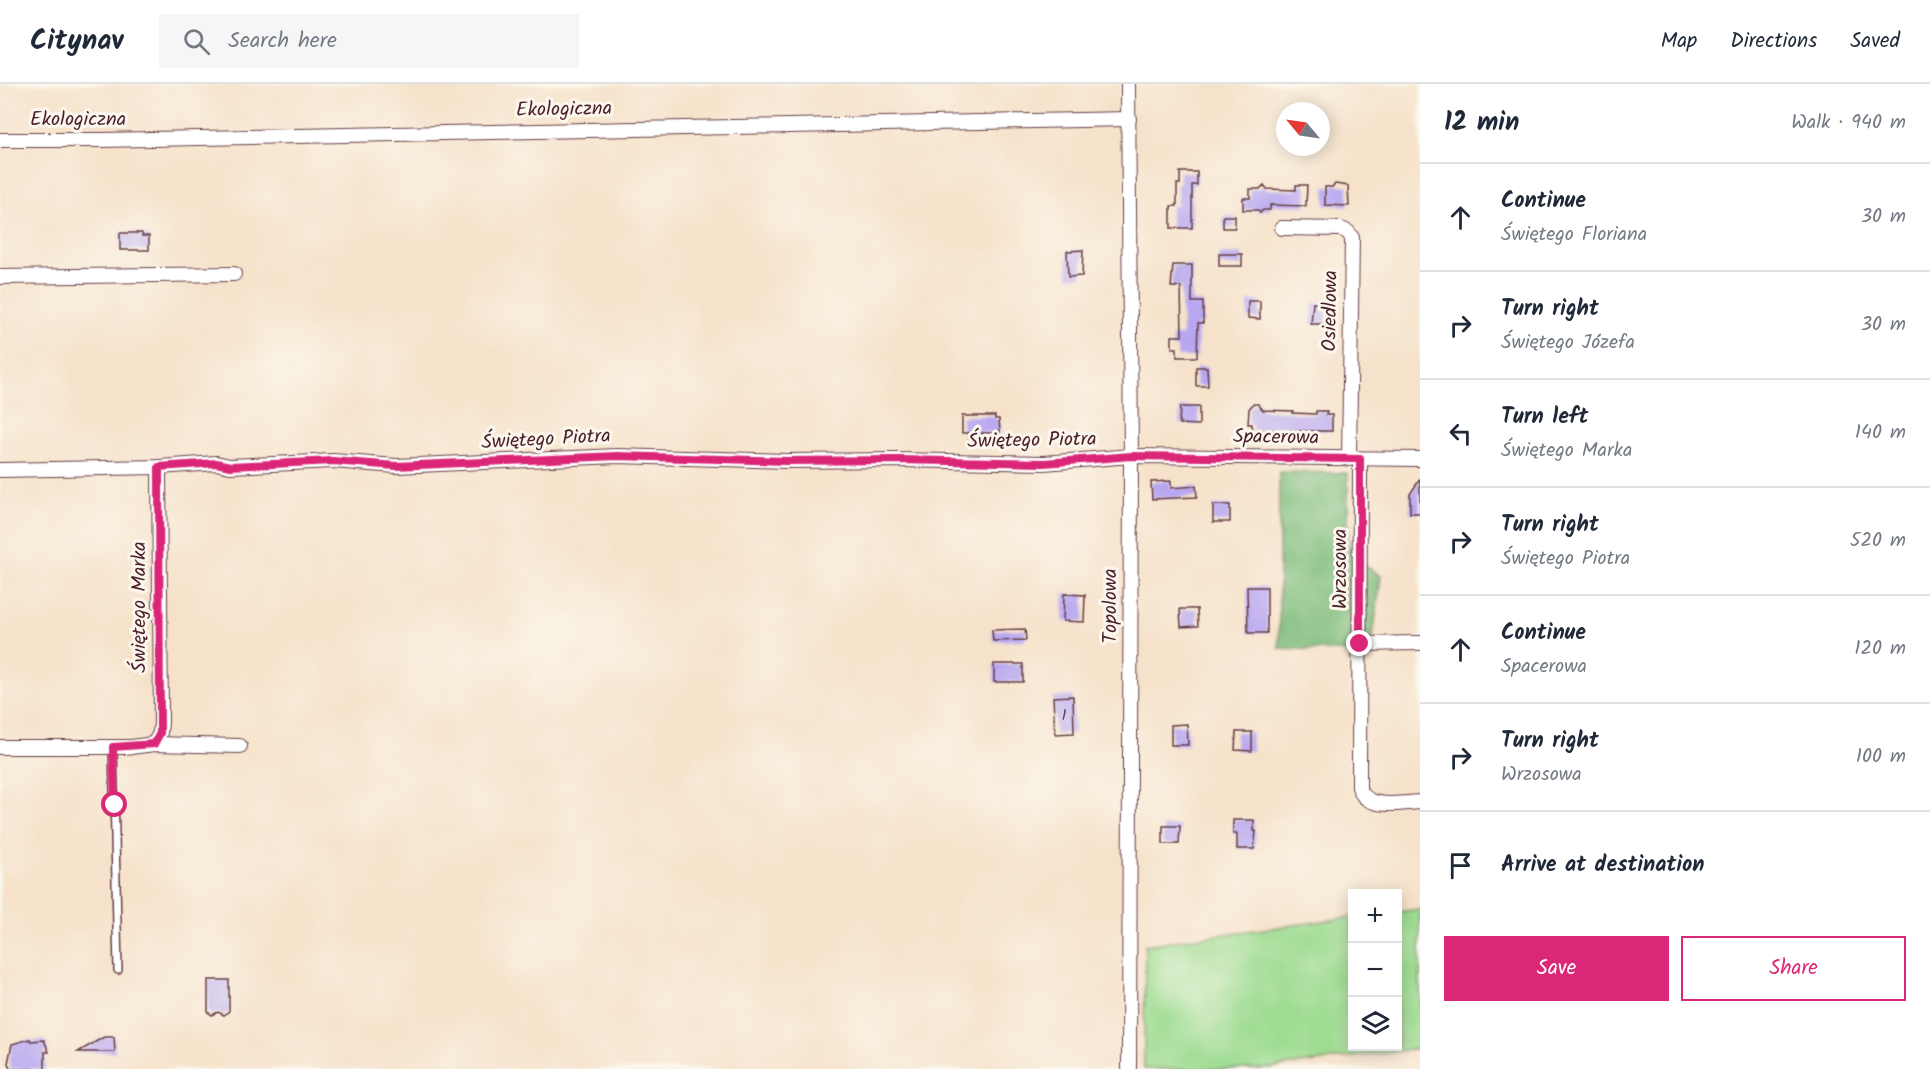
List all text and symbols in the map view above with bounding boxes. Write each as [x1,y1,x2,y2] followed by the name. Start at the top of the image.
[159,14,579,68] search box
[30,19,123,64] text: Citynav
[228,24,337,59] text: Search here
[180,25,213,58] icon: search
[1661,25,1697,58] text: Map
[1730,25,1817,58] text: Directions
[1850,25,1900,58] text: Saved
[516,93,612,127] street label: Ekologiczna
[1276,102,1330,156] north arrow
[1444,102,1519,144] text: 12 min
[30,104,126,136] street label: Ekologiczna
[1791,107,1906,139] text: Walk · 940 m
[1501,184,1586,219] text: Continue
[1444,201,1477,234] icon: ahead
[1861,201,1906,233] text: 30 m
[1501,219,1647,251] text: Świętego Floriana
[1314,270,1348,352] street label: Osiedlowa
[1501,292,1599,327] text: Turn right
[1444,309,1477,342] icon: right
[1861,309,1906,341] text: 30 m
[1501,327,1635,359] text: Świętego Józefa
[1501,400,1588,435] text: Turn left
[1444,417,1477,450] icon: left
[1855,417,1906,449] text: 140 m
[481,421,611,459] street label: Świętego Piotra
[1233,421,1319,455] street label: Spacerowa
[967,424,1097,458] street label: Świętego Piotra
[1501,435,1632,467] text: Świętego Marka
[1501,508,1599,543] text: Turn right
[1444,525,1477,558] icon: right
[1850,525,1906,557] text: 520 m
[1325,529,1357,609] street label: Wrzosowa
[124,541,156,673] street label: Świętego Marka
[1501,543,1630,575] text: Świętego Piotra
[1095,568,1127,644] street label: Topolowa
[1501,616,1586,651] text: Continue
[1346,630,1372,656] route end
[1444,633,1477,666] icon: ahead
[1854,633,1906,665] text: 120 m
[1501,651,1587,683] text: Spacerowa
[1061,703,1067,728] house number: 1
[1501,724,1599,759] text: Turn right
[1444,741,1477,774] icon: right
[1856,741,1906,773] text: 100 m
[1501,759,1582,791] text: Wrzosowa
[101,791,127,817] route start
[1501,848,1704,883] text: Arrive at destination
[1444,849,1477,882] icon: arrive
[1348,889,1402,1051] map controls
[1348,889,1402,943] button: +
[1444,936,1669,1001] button: Save
[1681,936,1906,1001] button: Share
[1348,943,1402,997] button: −
[1348,997,1402,1051] button: layers

